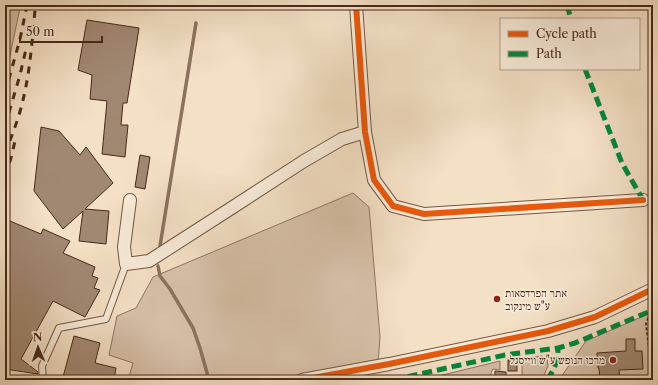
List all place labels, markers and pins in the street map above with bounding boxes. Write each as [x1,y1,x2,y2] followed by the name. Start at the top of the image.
[505,286,567,313] place label: אתר הפרדסאות ע"ש מינקוב
[492,294,502,304] marker: אתר הפרדסאות ע"ש מינקוב
[509,353,605,367] place label: מרכז הנופש ע"ש ווייסגל
[608,355,618,365] marker: מרכז הנופש ע"ש ווייסגל

